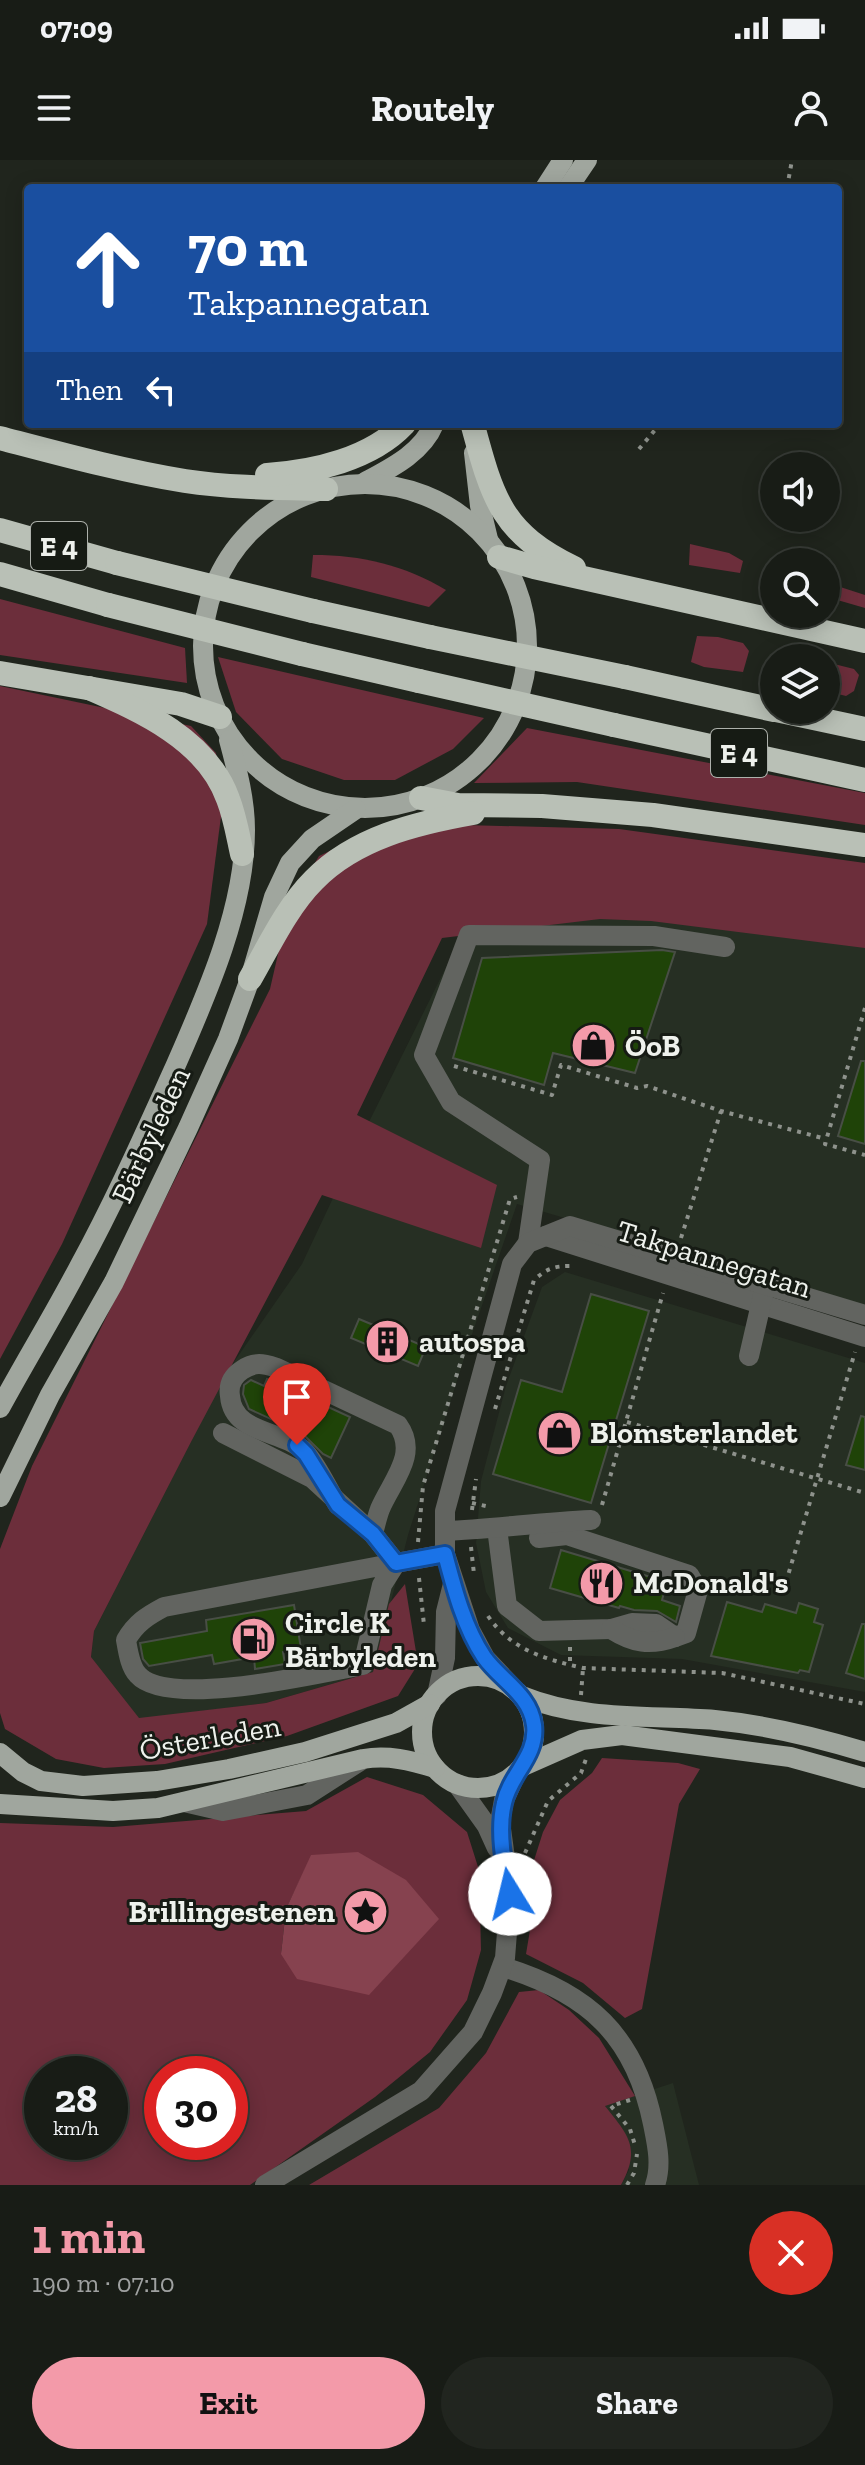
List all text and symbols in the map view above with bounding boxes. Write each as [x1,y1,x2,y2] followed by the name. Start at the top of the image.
[40,10,113,46] text: 07:09
[32,86,76,130] icon: menu
[789,86,833,130] icon: person
[371,87,494,130] text: Routely
[188,213,308,280] text: 70 m
[56,216,160,320] icon: ahead
[188,281,429,324] text: Takpannegatan
[139,368,183,412] icon: left
[56,372,123,408] text: Then
[760,452,840,724] map controls
[760,452,840,532] button: sound
[31,522,87,570] road number: E 4
[760,548,840,628] button: search
[760,644,840,724] button: layers
[711,729,767,777] road number: E 4
[570,1022,618,1070] shop icon: ÖoB
[625,1028,680,1064] place label: ÖoB
[104,1061,198,1209] street label: Bärbyleden
[613,1212,815,1306] street label: Takpannegatan
[364,1318,412,1366] building icon: autospa
[419,1324,525,1360] place label: autospa
[263,1363,331,1445] pin
[275,1375,319,1419] icon: arrive
[535,1409,583,1457] shop icon: Blomsterlandet
[590,1415,799,1451] place label: Blomsterlandet
[578,1559,626,1607] restaurant icon: McDonald's
[633,1565,789,1601] place label: McDonald's
[285,1605,436,1675] place label: Circle K Bärbyleden
[230,1616,278,1664] fuel station icon: Circle K Bärbyleden
[137,1708,283,1768] street label: Österleden
[468,1852,552,1936] position arrow
[342,1888,390,1936] place icon: Brillingestenen
[128,1894,335,1930] place label: Brillingestenen
[144,2056,248,2160] speed limit sign: 30
[54,2074,98,2122] text: 28
[53,2116,99,2140] text: km/h
[32,2208,145,2265] text: 1 min
[749,2211,833,2295] button: close
[32,2267,175,2299] text: 190 m · 07:10
[32,2357,425,2449] button: Exit
[441,2357,833,2449] button: Share

